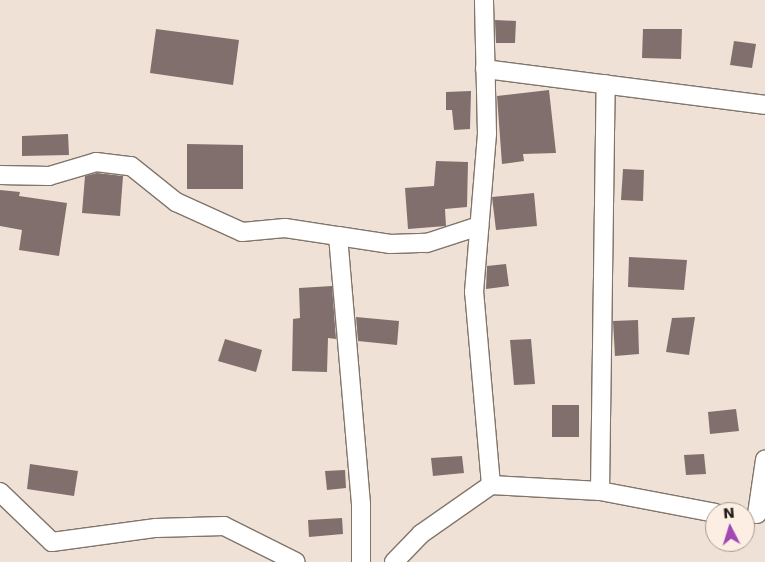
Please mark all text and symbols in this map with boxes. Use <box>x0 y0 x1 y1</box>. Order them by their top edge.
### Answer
north arrow <box>705 502 755 552</box>
text: N <box>722 505 735 522</box>

